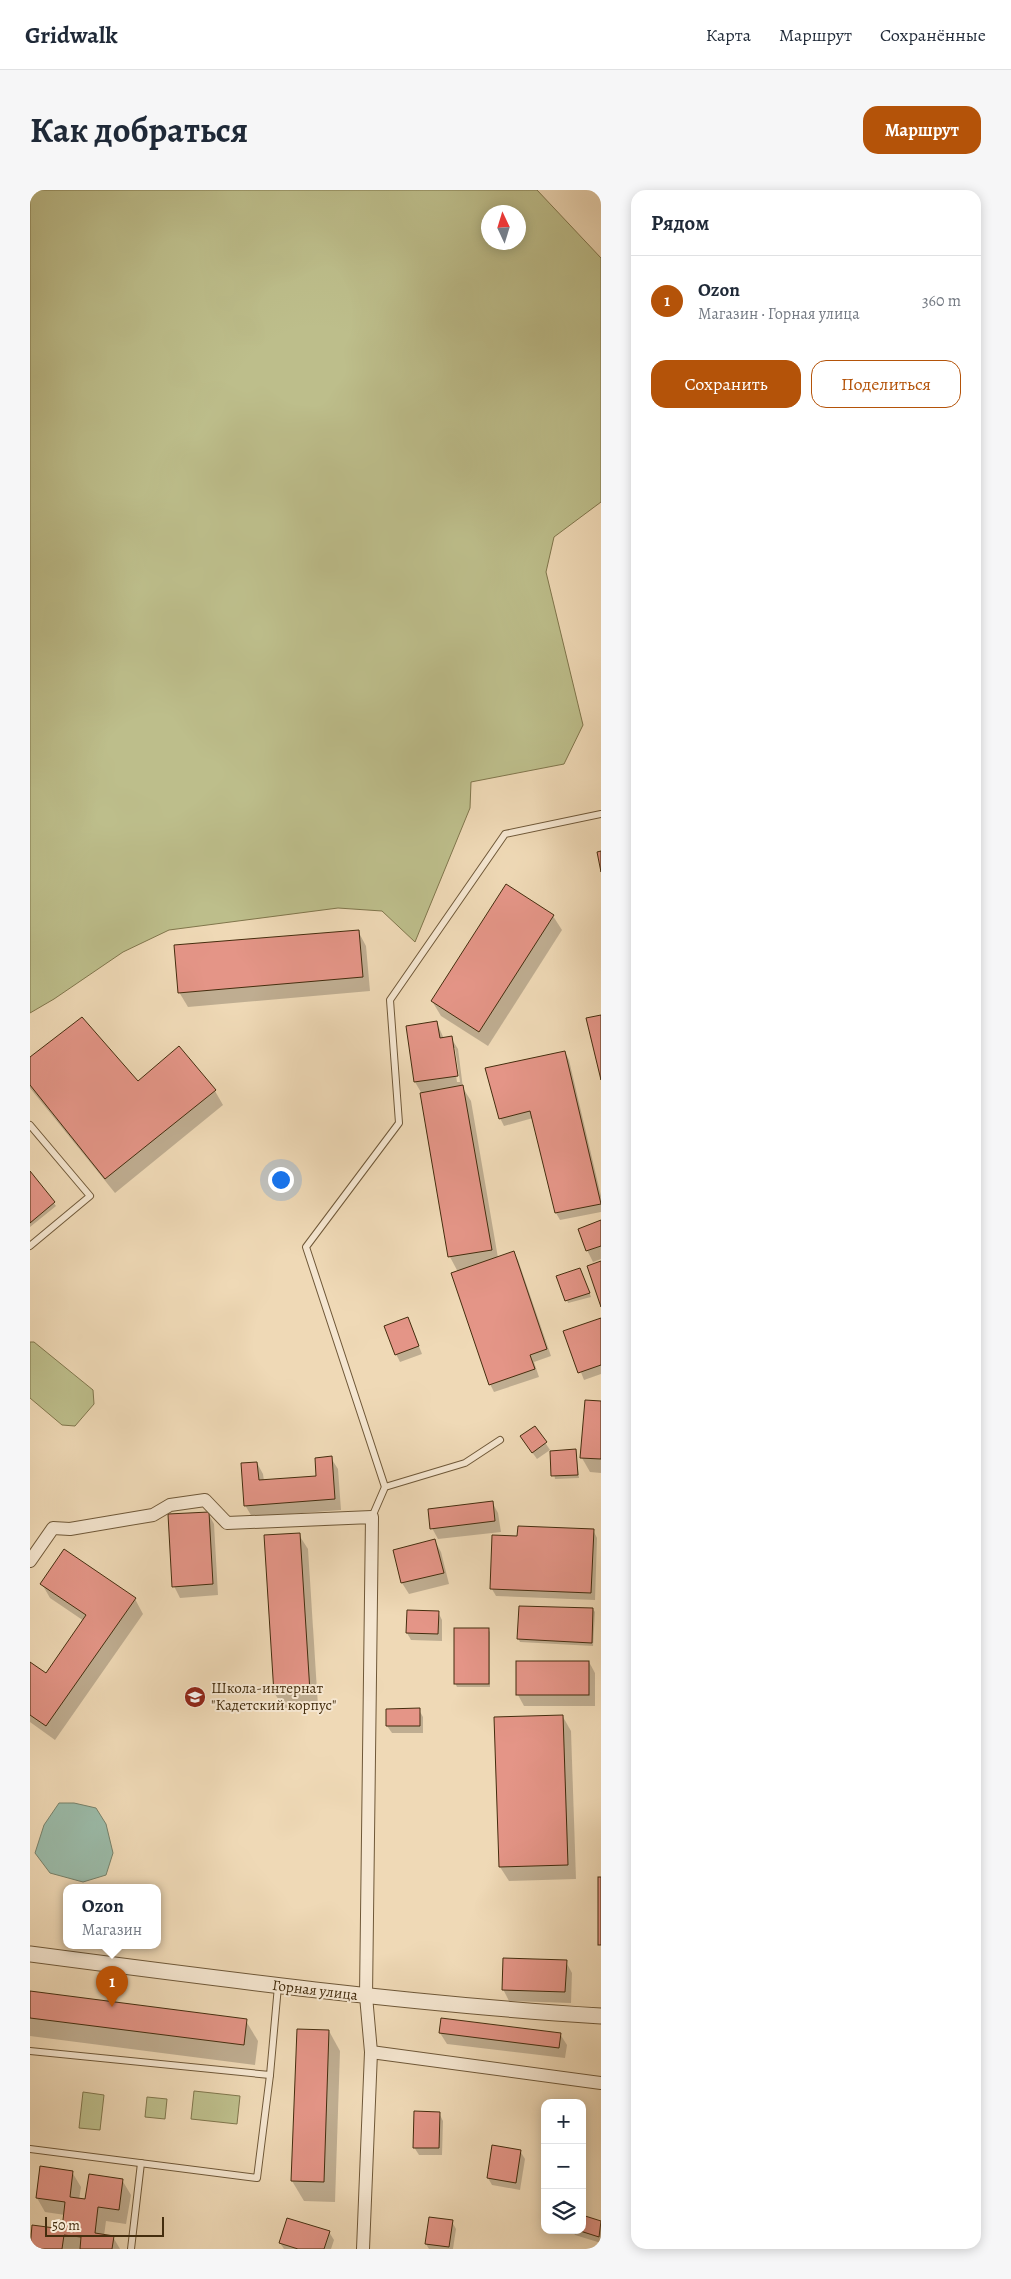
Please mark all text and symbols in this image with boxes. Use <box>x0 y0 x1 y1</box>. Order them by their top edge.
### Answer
text: Gridwalk <box>25 19 118 51</box>
text: Карта <box>706 23 751 47</box>
text: Маршрут <box>779 23 852 47</box>
text: Сохранённые <box>880 23 986 47</box>
text: Как добраться <box>30 106 248 154</box>
button: Маршрут <box>863 106 981 154</box>
north arrow <box>481 205 526 250</box>
text: Рядом <box>651 209 709 237</box>
text: Ozon <box>698 277 740 303</box>
text: 1 <box>664 290 670 312</box>
text: 360 m <box>922 290 961 312</box>
text: Магазин · Горная улица <box>698 303 860 325</box>
button: Сохранить <box>651 360 801 408</box>
button: Поделиться <box>811 360 961 408</box>
your location <box>268 1167 294 1193</box>
place label: Школа-интернат "Кадетский корпус" <box>211 1678 337 1715</box>
school or university icon: Школа-интернат "Кадетский корпус" <box>183 1685 207 1709</box>
popup <box>63 1884 161 1949</box>
text: Ozon <box>82 1893 124 1919</box>
text: Магазин <box>82 1919 142 1941</box>
pin: 1 <box>96 1966 128 2007</box>
street label: Горная улица <box>271 1975 359 2005</box>
map controls <box>541 2099 586 2234</box>
button: + <box>541 2099 586 2144</box>
button: − <box>541 2144 586 2189</box>
button: layers <box>541 2189 586 2234</box>
scale bar <box>45 2214 164 2237</box>
text: 50 m <box>52 2216 80 2235</box>

